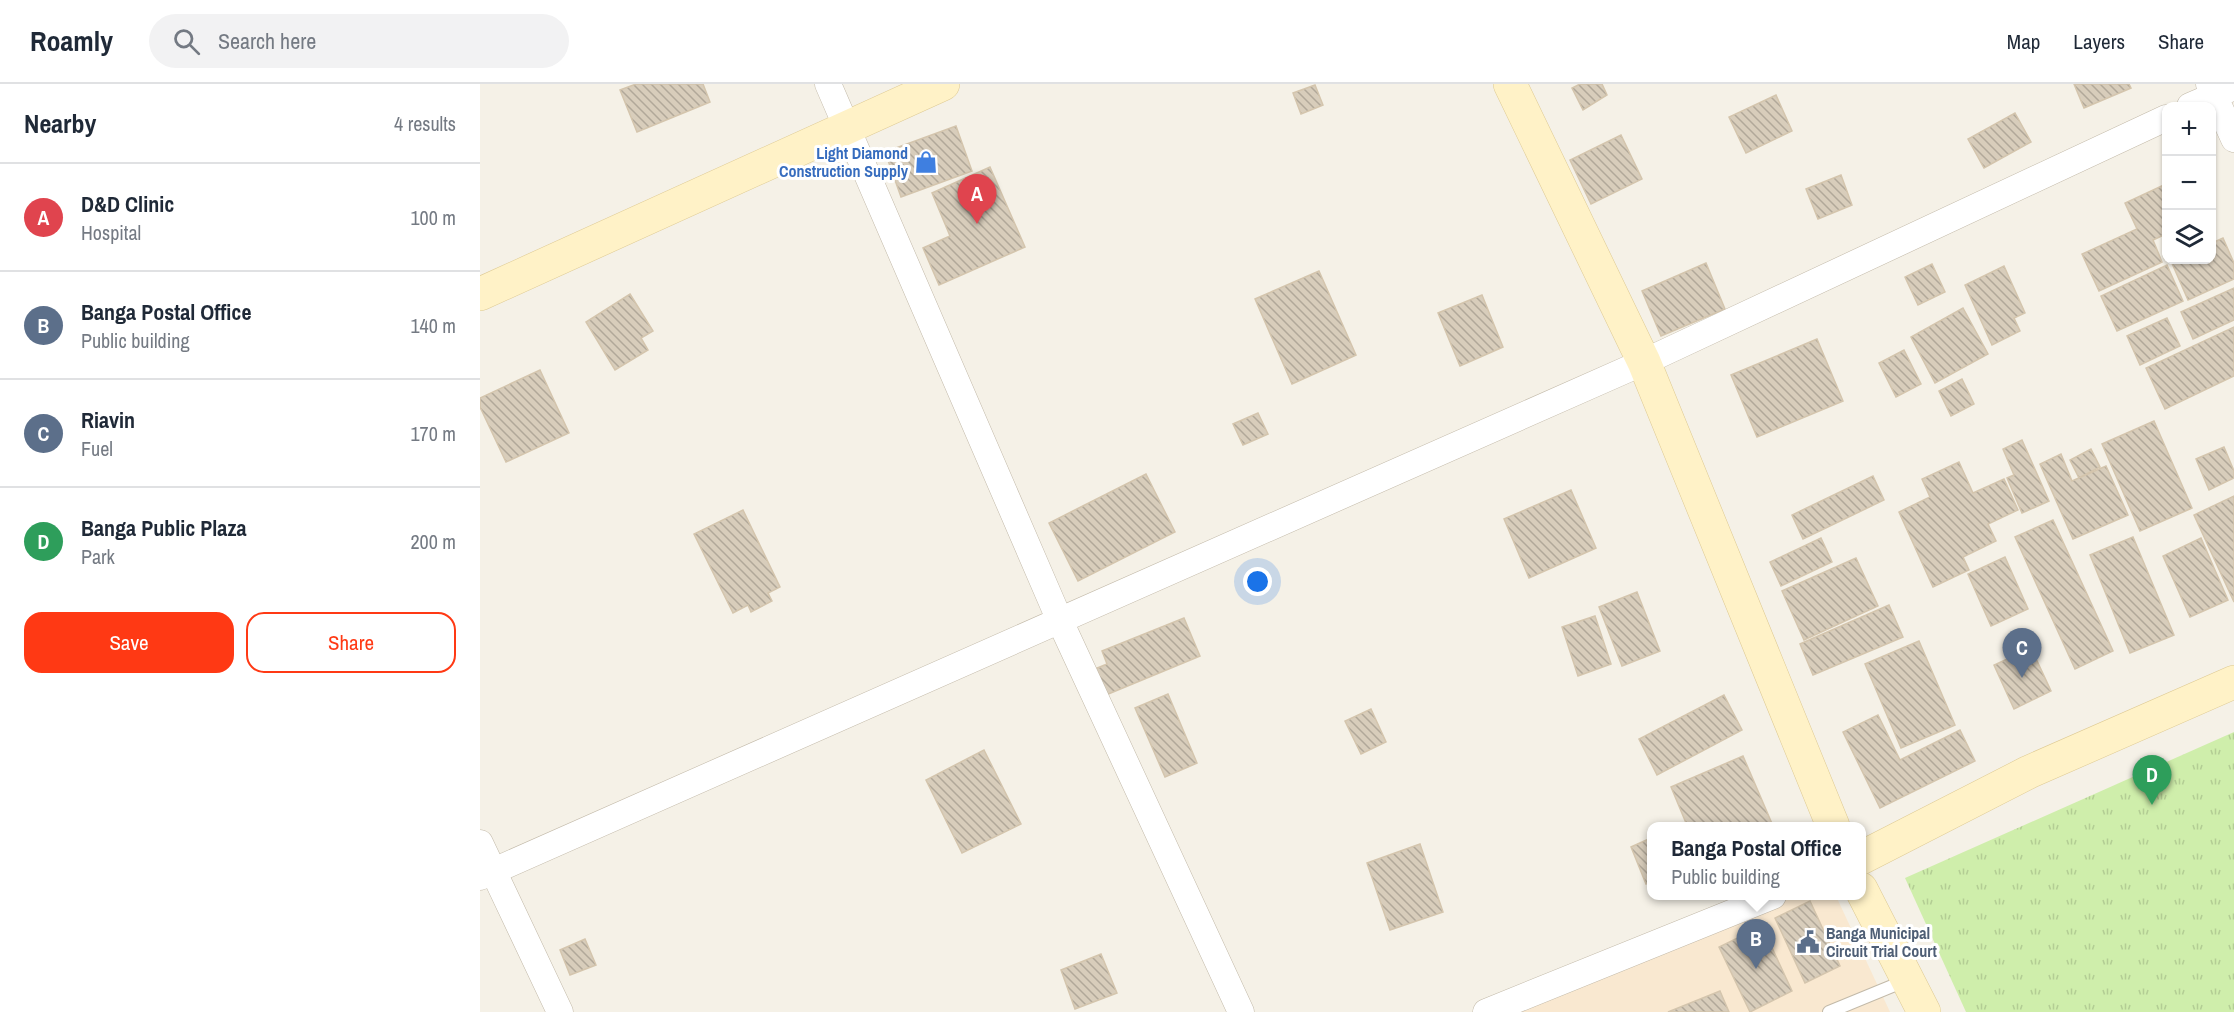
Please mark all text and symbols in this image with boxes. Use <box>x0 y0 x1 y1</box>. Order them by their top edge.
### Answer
search box <box>149 14 569 68</box>
text: Roamly <box>30 22 113 60</box>
icon: search <box>170 25 203 58</box>
text: Search here <box>218 26 316 56</box>
text: Map <box>2007 27 2040 56</box>
text: Layers <box>2073 27 2125 56</box>
text: Share <box>2158 27 2204 56</box>
map controls <box>2162 102 2216 264</box>
button: + <box>2162 102 2216 156</box>
text: Nearby <box>24 106 96 141</box>
text: 4 results <box>394 110 456 137</box>
place label: Light Diamond Construction Supply <box>779 142 909 182</box>
shop icon: Light Diamond Construction Supply <box>913 149 939 175</box>
button: − <box>2162 156 2216 210</box>
pin: A <box>958 174 996 224</box>
text: D&D Clinic <box>81 189 174 219</box>
text: A <box>38 204 49 231</box>
text: 100 m <box>410 204 456 231</box>
button: layers <box>2162 210 2216 264</box>
text: Hospital <box>81 219 141 246</box>
text: Banga Postal Office <box>81 297 251 327</box>
text: B <box>38 312 49 339</box>
text: 140 m <box>410 312 456 339</box>
text: Public building <box>81 327 190 354</box>
text: Riavin <box>81 405 135 435</box>
text: C <box>38 420 49 447</box>
text: 170 m <box>410 420 456 447</box>
text: Fuel <box>81 435 113 462</box>
text: Banga Public Plaza <box>81 513 246 543</box>
text: D <box>38 528 49 555</box>
text: 200 m <box>410 528 456 555</box>
text: Park <box>81 543 115 570</box>
your location <box>1243 567 1272 596</box>
button: Save <box>24 612 234 673</box>
button: Share <box>246 612 456 673</box>
pin: C <box>2002 628 2042 678</box>
pin: D <box>2132 756 2172 805</box>
popup <box>1647 822 1866 900</box>
text: Banga Postal Office <box>1671 833 1842 863</box>
text: Public building <box>1671 863 1780 890</box>
pin: B <box>1736 920 1776 969</box>
place label: Banga Municipal Circuit Trial Court <box>1826 922 1937 962</box>
public building icon: Banga Municipal Circuit Trial Court <box>1795 929 1821 955</box>

